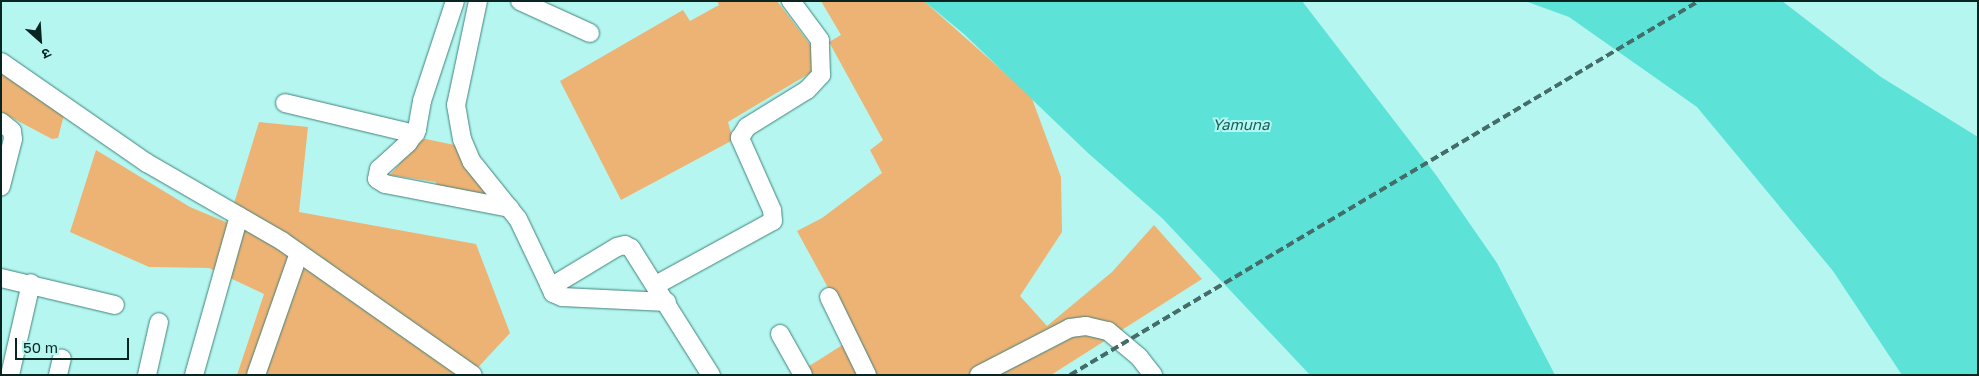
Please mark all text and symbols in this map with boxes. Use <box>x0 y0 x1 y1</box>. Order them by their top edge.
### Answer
north arrow <box>15 15 65 65</box>
text: उ <box>39 44 54 63</box>
water label: Yamuna <box>1213 116 1269 134</box>
scale bar <box>18 328 131 360</box>
text: 50 m <box>23 338 58 356</box>

